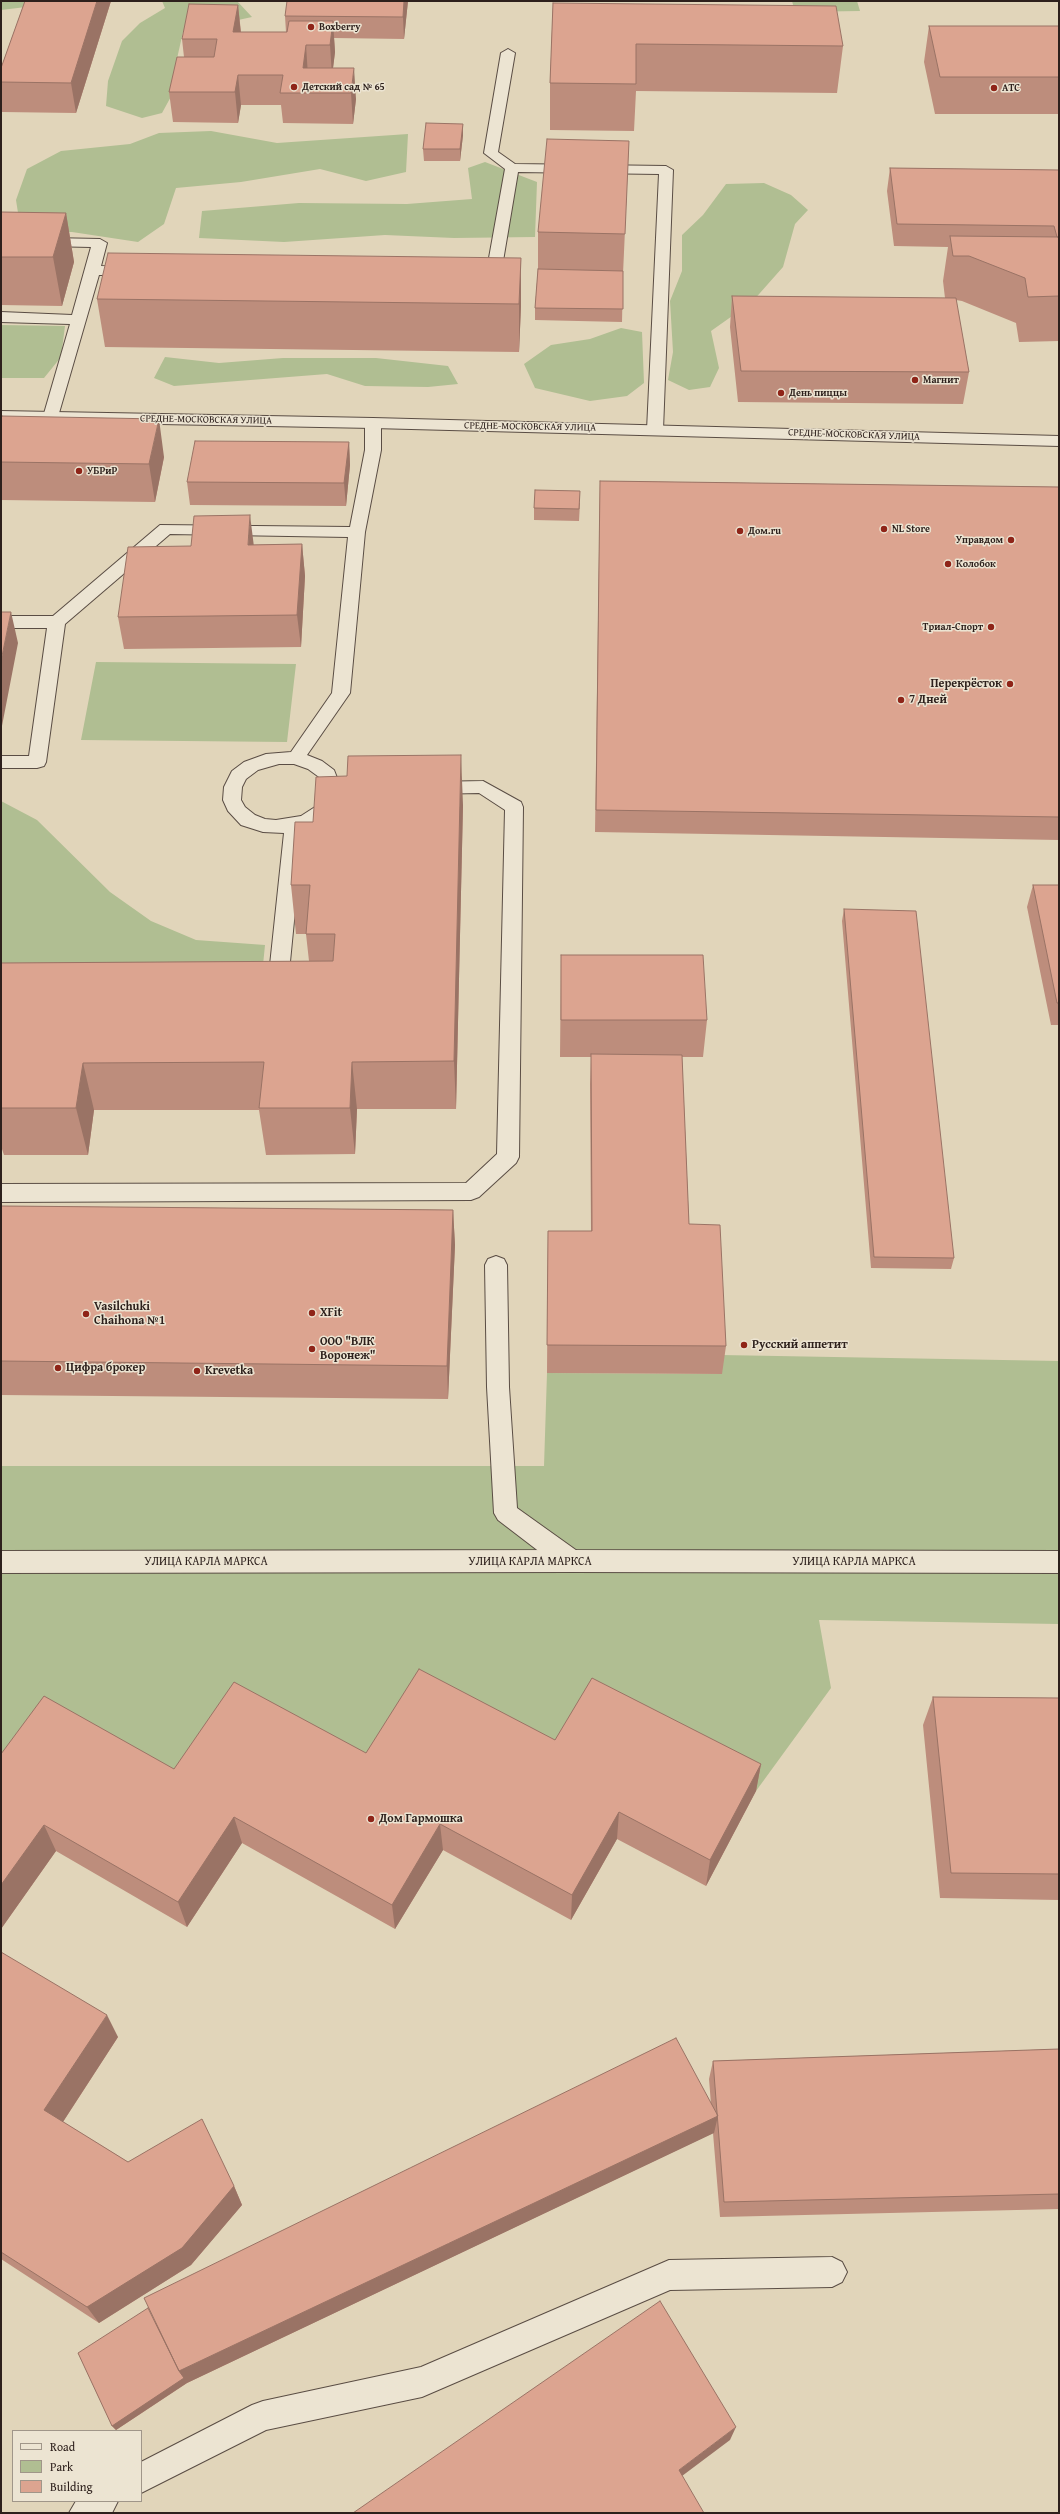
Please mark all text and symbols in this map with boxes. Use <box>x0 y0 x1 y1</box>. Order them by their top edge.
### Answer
place label: Boxberry <box>319 21 360 33</box>
marker: Boxberry <box>306 22 316 32</box>
place label: Детский сад № 65 <box>302 81 385 93</box>
marker: Детский сад № 65 <box>289 82 299 92</box>
place label: АТС <box>1002 82 1020 94</box>
marker: АТС <box>989 83 999 93</box>
place label: Магнит <box>923 374 959 386</box>
marker: Магнит <box>910 375 920 385</box>
place label: День пиццы <box>789 387 847 399</box>
marker: День пиццы <box>776 388 786 398</box>
street label: СРЕДНЕ-МОСКОВСКАЯ УЛИЦА <box>140 413 272 427</box>
street label: СРЕДНЕ-МОСКОВСКАЯ УЛИЦА <box>464 420 596 434</box>
street label: СРЕДНЕ-МОСКОВСКАЯ УЛИЦА <box>788 427 920 443</box>
place label: УБРиР <box>87 465 117 477</box>
marker: УБРиР <box>74 466 84 476</box>
place label: NL Store <box>892 523 930 535</box>
marker: NL Store <box>879 524 889 534</box>
place label: Дом.ru <box>748 525 781 537</box>
marker: Дом.ru <box>735 526 745 536</box>
place label: Управдом <box>956 534 1003 546</box>
marker: Управдом <box>1006 535 1016 545</box>
place label: Колобок <box>956 558 996 570</box>
marker: Колобок <box>943 559 953 569</box>
place label: Триал-Спорт <box>923 621 983 633</box>
marker: Триал-Спорт <box>986 622 996 632</box>
place label: Перекрёсток <box>930 677 1002 691</box>
marker: Перекрёсток <box>1005 679 1015 689</box>
place label: 7 Дней <box>909 693 947 707</box>
marker: 7 Дней <box>896 695 906 705</box>
place label: Vasilchuki Chaihona №1 <box>94 1300 165 1328</box>
place label: XFit <box>320 1306 342 1320</box>
marker: XFit <box>307 1308 317 1318</box>
marker: Vasilchuki Chaihona №1 <box>81 1309 91 1319</box>
place label: ООО "ВЛК Воронеж" <box>320 1335 376 1363</box>
place label: Русский аппетит <box>752 1338 848 1352</box>
marker: Русский аппетит <box>739 1340 749 1350</box>
marker: ООО "ВЛК Воронеж" <box>307 1344 317 1354</box>
place label: Цифра брокер <box>66 1361 145 1375</box>
marker: Цифра брокер <box>53 1363 63 1373</box>
place label: Krevetka <box>205 1364 253 1378</box>
marker: Krevetka <box>192 1366 202 1376</box>
street label: УЛИЦА КАРЛА МАРКСА <box>144 1555 268 1569</box>
street label: УЛИЦА КАРЛА МАРКСА <box>468 1555 592 1569</box>
street label: УЛИЦА КАРЛА МАРКСА <box>792 1555 916 1569</box>
place label: Дом Гармошка <box>379 1812 463 1826</box>
marker: Дом Гармошка <box>366 1814 376 1824</box>
legend <box>12 2430 142 2502</box>
text: Road <box>50 2438 75 2455</box>
text: Park <box>50 2458 73 2475</box>
text: Building <box>50 2478 93 2495</box>

